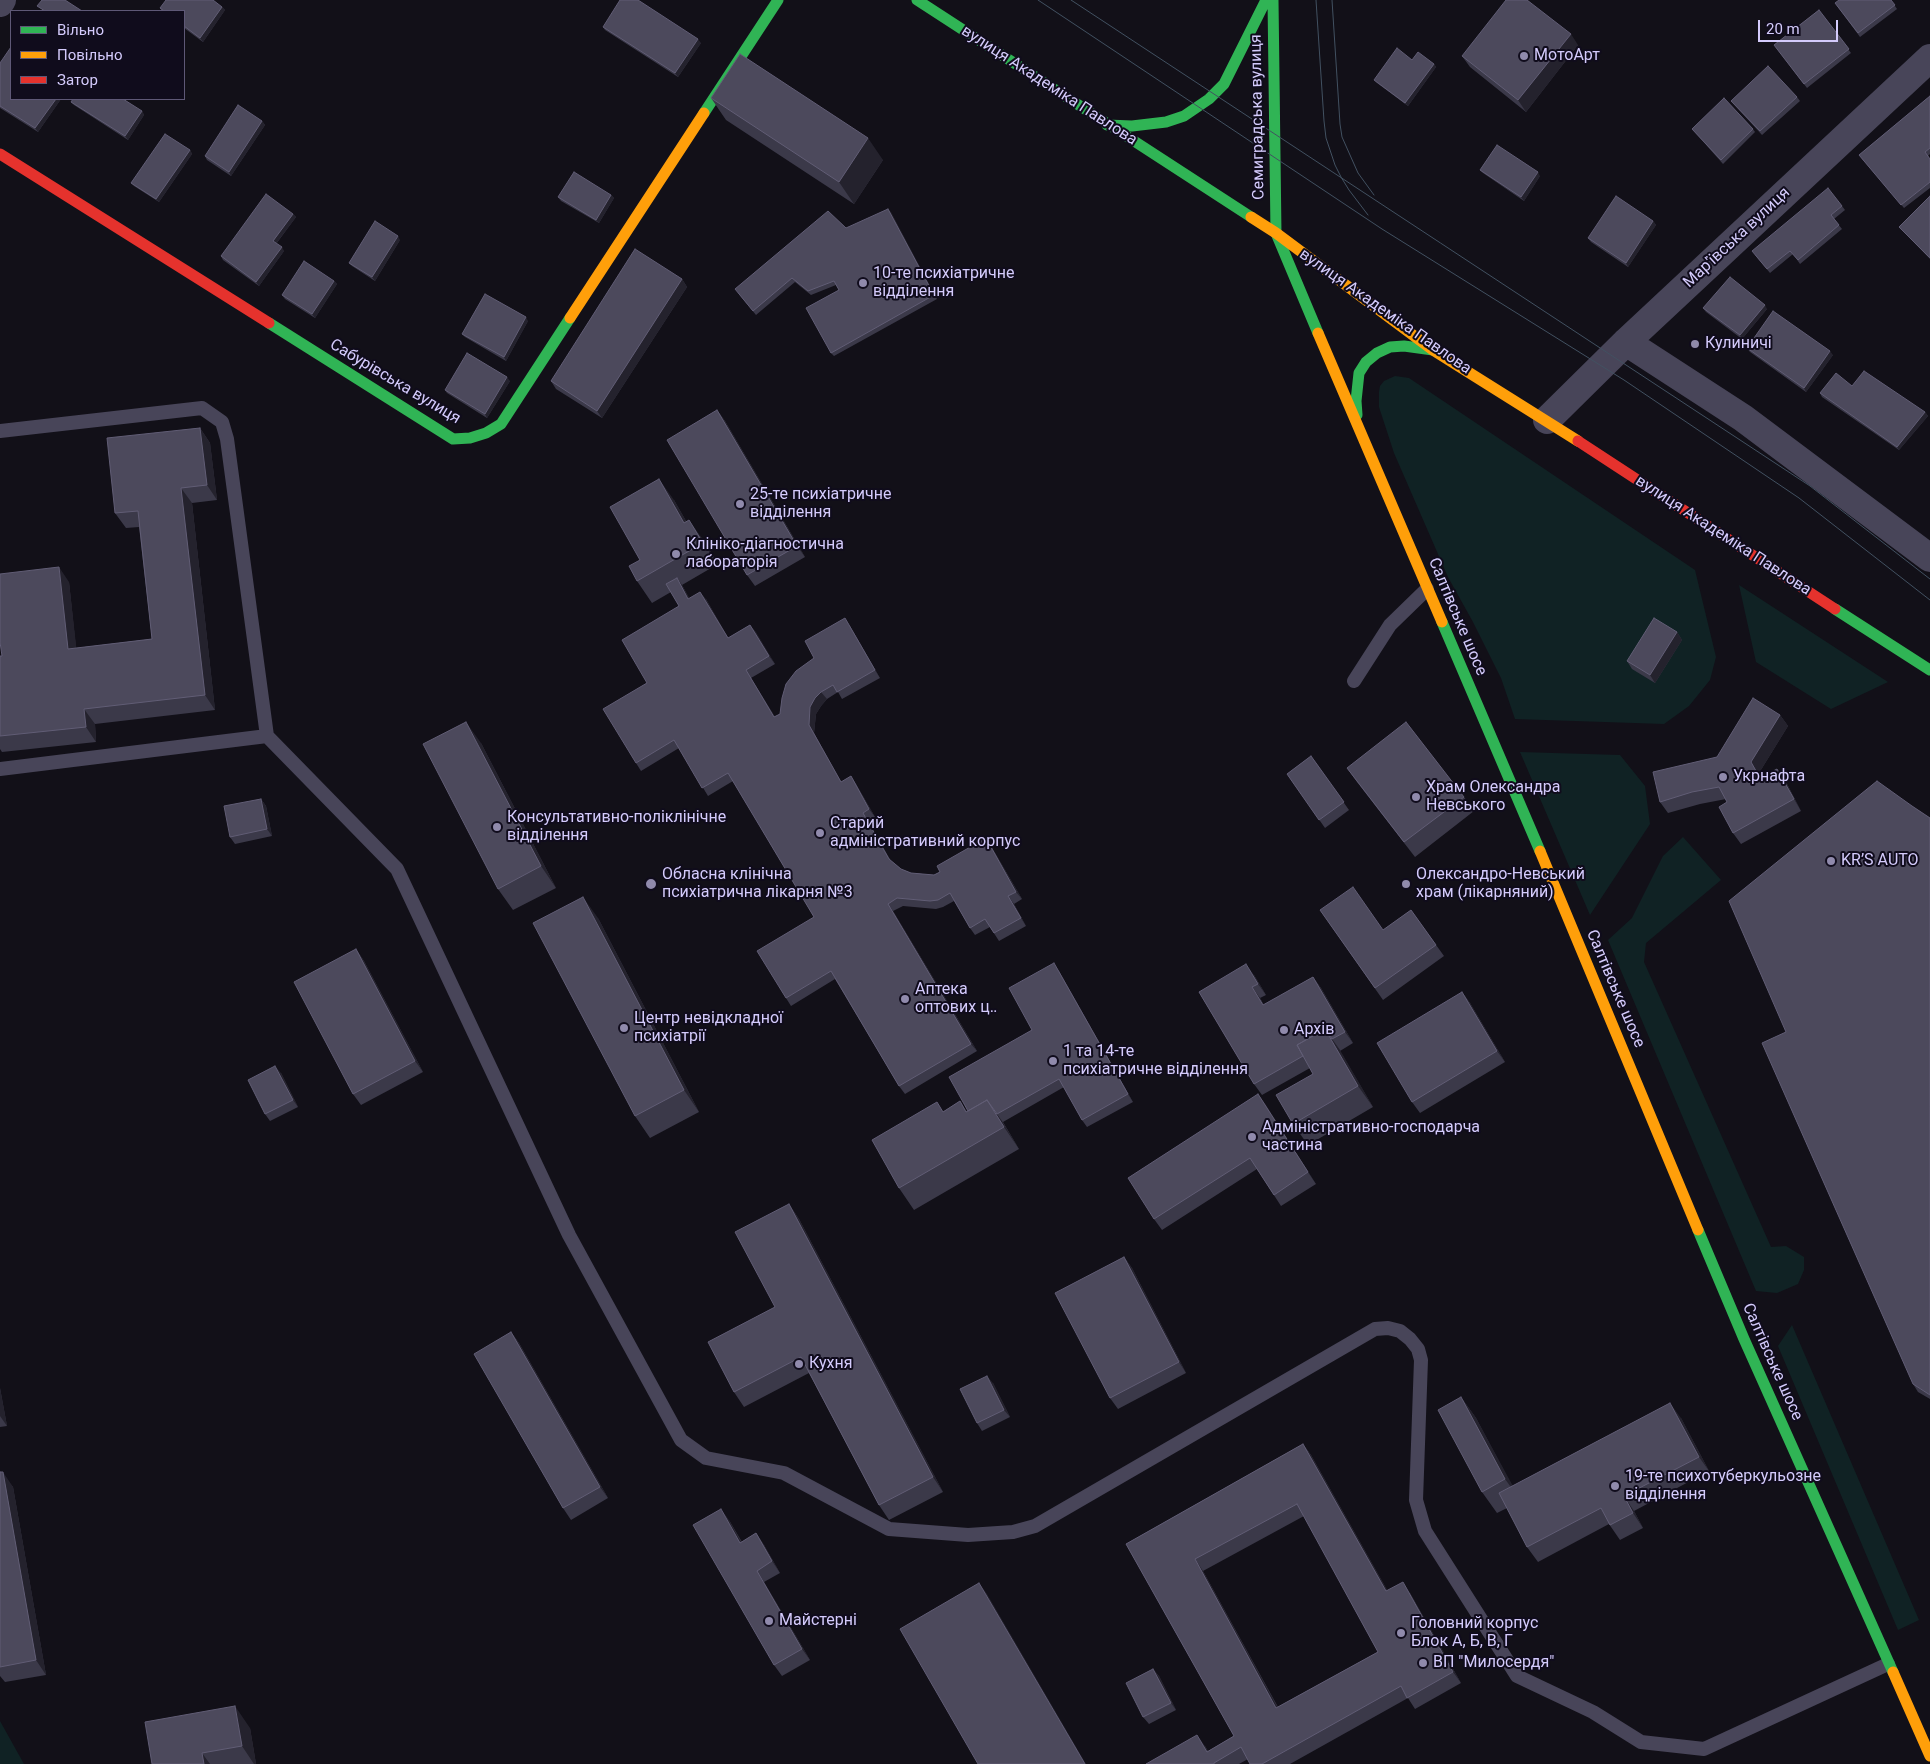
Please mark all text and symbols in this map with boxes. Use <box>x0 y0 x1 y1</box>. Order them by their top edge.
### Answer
legend <box>10 10 185 100</box>
scale bar <box>1760 10 1840 42</box>
text: 20 m <box>1766 20 1800 38</box>
text: Вільно <box>57 21 104 39</box>
street label: вулиця Академіка Павлова <box>958 22 1140 150</box>
street label: Семиградська вулиця <box>1247 34 1269 200</box>
text: Повільно <box>57 46 123 64</box>
place label: МотоАрт <box>1534 46 1600 66</box>
marker: МотоАрт <box>1518 50 1530 62</box>
text: Затор <box>57 71 98 89</box>
street label: Мар'ївська вулиця <box>1680 184 1794 292</box>
street label: вулиця Академіка Павлова <box>1295 245 1475 379</box>
place label: 10-те психіатричне відділення <box>873 264 1015 302</box>
marker: 10-те психіатричне відділення <box>857 277 869 289</box>
place label: Кулиничі <box>1705 334 1772 354</box>
street label: Сабурівська вулиця <box>326 335 464 429</box>
marker: Кулиничі <box>1689 338 1701 350</box>
street label: вулиця Академіка Павлова <box>1632 472 1814 600</box>
place label: 25-те психіатричне відділення <box>750 485 892 523</box>
marker: 25-те психіатричне відділення <box>734 498 746 510</box>
place label: Клініко-діагностична лабораторія <box>686 535 844 573</box>
marker: Клініко-діагностична лабораторія <box>670 548 682 560</box>
street label: Салтівське шосе <box>1424 555 1490 679</box>
place label: Укрнафта <box>1733 767 1805 787</box>
marker: Укрнафта <box>1717 771 1729 783</box>
place label: Храм Олександра Невського <box>1426 778 1560 816</box>
marker: Храм Олександра Невського <box>1410 791 1422 803</box>
place label: Консультативно-поліклінічне відділення <box>507 808 726 846</box>
place label: Старий адміністративний корпус <box>830 814 1020 852</box>
marker: Консультативно-поліклінічне відділення <box>491 821 503 833</box>
marker: Старий адміністративний корпус <box>814 827 826 839</box>
place label: KR’S AUTO <box>1841 851 1919 871</box>
marker: KR’S AUTO <box>1825 855 1837 867</box>
place label: Обласна клінічна психіатрична лікарня №3 <box>662 865 853 903</box>
place label: Олександро-Невський храм (лікарняний) <box>1416 865 1585 903</box>
marker: Обласна клінічна психіатрична лікарня №3 <box>644 877 658 891</box>
marker: Олександро-Невський храм (лікарняний) <box>1400 878 1412 890</box>
street label: Салтівське шосе <box>1582 927 1648 1051</box>
place label: Аптека оптових ц‥ <box>915 980 997 1018</box>
marker: Аптека оптових ц‥ <box>899 993 911 1005</box>
place label: Центр невідкладної психіатрії <box>634 1009 783 1047</box>
place label: Архів <box>1294 1020 1334 1040</box>
marker: Центр невідкладної психіатрії <box>618 1022 630 1034</box>
marker: Архів <box>1278 1024 1290 1036</box>
place label: 1 та 14-те психіатричне відділення <box>1063 1042 1248 1080</box>
marker: 1 та 14-те психіатричне відділення <box>1047 1055 1059 1067</box>
place label: Адміністративно-господарча частина <box>1262 1118 1480 1156</box>
marker: Адміністративно-господарча частина <box>1246 1131 1258 1143</box>
street label: Салтівське шосе <box>1738 1301 1806 1423</box>
place label: Кухня <box>809 1354 852 1374</box>
marker: Кухня <box>793 1358 805 1370</box>
place label: 19-те психотуберкульозне відділення <box>1625 1467 1821 1505</box>
marker: 19-те психотуберкульозне відділення <box>1609 1480 1621 1492</box>
place label: Майстерні <box>779 1611 857 1631</box>
place label: Головний корпус Блок А, Б, В, Г <box>1411 1614 1538 1652</box>
marker: Майстерні <box>763 1615 775 1627</box>
marker: Головний корпус Блок А, Б, В, Г <box>1395 1627 1407 1639</box>
place label: ВП "Милосердя" <box>1433 1653 1554 1673</box>
marker: ВП "Милосердя" <box>1417 1657 1429 1669</box>

